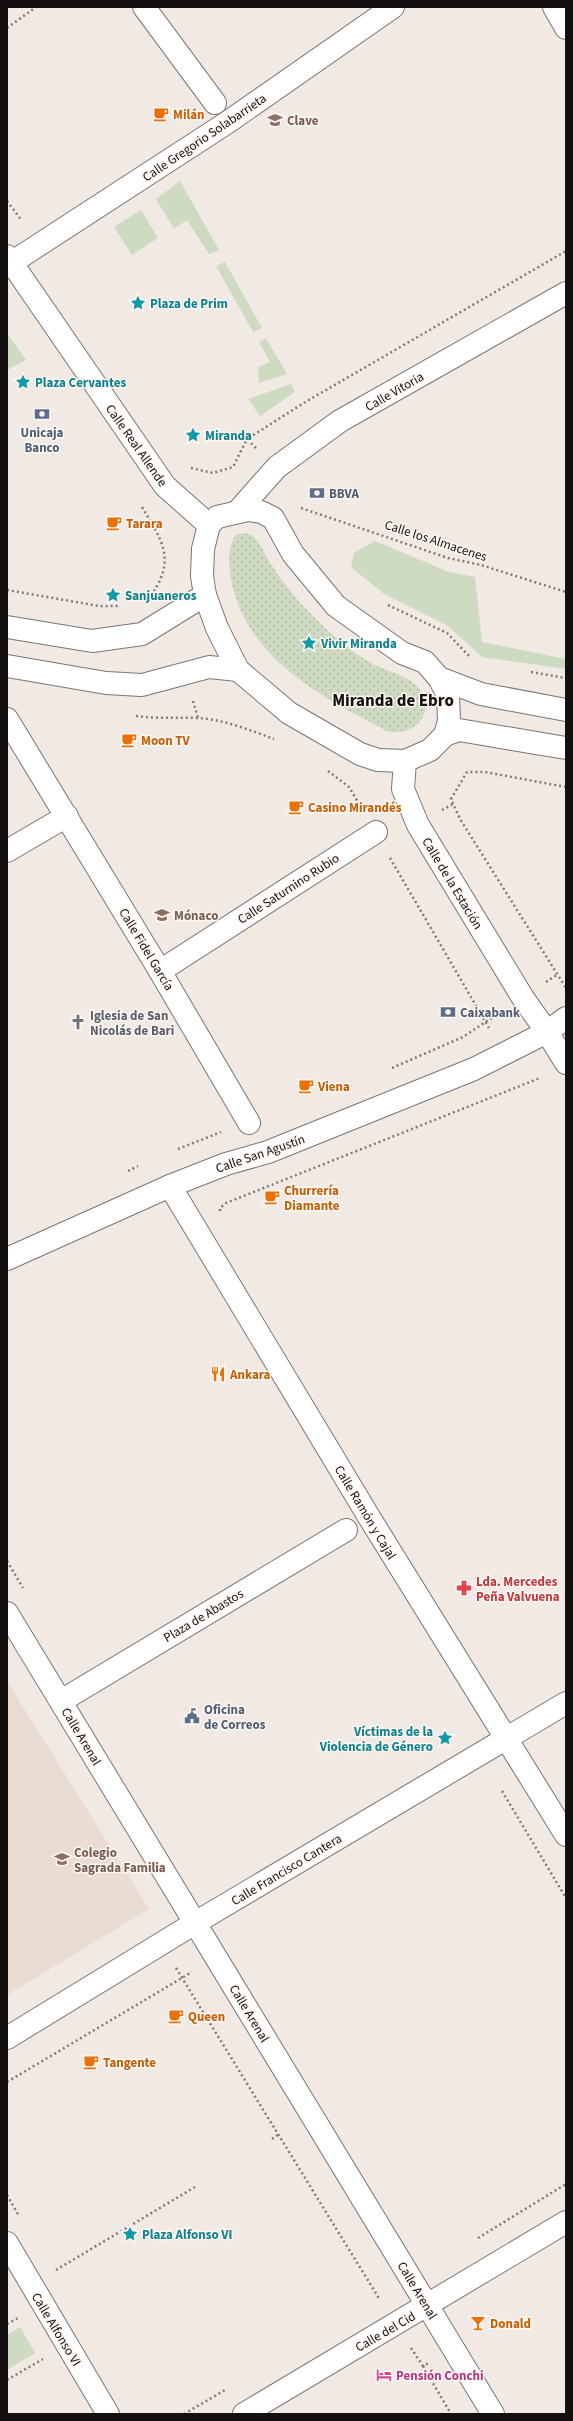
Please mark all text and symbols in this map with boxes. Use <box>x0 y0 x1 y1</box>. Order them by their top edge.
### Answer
street label: Calle Gregorio Solabarrieta <box>139 90 270 186</box>
cafe icon: Milán <box>152 105 170 123</box>
place label: Milán <box>173 106 205 124</box>
school or university icon: Clave <box>266 111 284 129</box>
place label: Clave <box>287 112 319 130</box>
place icon: Plaza de Prim <box>129 294 147 312</box>
place label: Plaza de Prim <box>150 295 228 313</box>
street label: Calle Vitoria <box>362 368 427 416</box>
place icon: Plaza Cervantes <box>14 373 32 391</box>
place label: Plaza Cervantes <box>35 374 126 392</box>
street label: Calle Real Allende <box>101 401 171 490</box>
bank icon: Unicaja Banco <box>33 405 51 423</box>
place label: Unicaja Banco <box>21 424 64 457</box>
place icon: Miranda <box>184 426 202 444</box>
place label: Miranda <box>205 427 252 445</box>
bank icon: BBVA <box>308 484 326 502</box>
place label: BBVA <box>329 485 360 503</box>
cafe icon: Tarara <box>105 514 123 532</box>
place label: Tarara <box>126 515 163 533</box>
street label: Calle los Almacenes <box>382 516 490 566</box>
place icon: Sanjuaneros <box>104 586 122 604</box>
place label: Sanjuaneros <box>125 587 197 605</box>
place icon: Vivir Miranda <box>300 634 318 652</box>
place label: Vivir Miranda <box>320 635 397 653</box>
district label: Miranda de Ebro <box>332 689 454 713</box>
cafe icon: Moon TV <box>120 731 138 749</box>
place label: Moon TV <box>141 732 191 750</box>
cafe icon: Casino Mirandés <box>287 798 305 816</box>
place label: Casino Mirandés <box>308 799 402 817</box>
street label: Calle de la Estación <box>418 834 487 933</box>
street label: Calle Saturnino Rubio <box>234 849 343 928</box>
street label: Calle Fidel García <box>114 905 178 994</box>
school or university icon: Mónaco <box>153 906 171 924</box>
place label: Mónaco <box>174 907 218 925</box>
bank icon: Caixabank <box>439 1003 457 1021</box>
place label: Caixabank <box>460 1004 521 1022</box>
place label: Iglesia de San Nicolás de Bari <box>90 1007 174 1040</box>
church icon: Iglesia de San Nicolás de Bari <box>69 1013 87 1031</box>
cafe icon: Viena <box>297 1077 315 1095</box>
place label: Viena <box>317 1078 350 1096</box>
street label: Calle San Agustín <box>213 1130 307 1178</box>
place label: Churrería Diamante <box>284 1182 340 1215</box>
cafe icon: Churrería Diamante <box>263 1188 281 1206</box>
restaurant icon: Ankara <box>209 1365 227 1383</box>
place label: Ankara <box>229 1366 271 1384</box>
street label: Calle Ramón y Cajal <box>330 1462 400 1563</box>
place label: Lda. Mercedes Peña Valvuena <box>476 1573 560 1606</box>
pharmacy icon: Lda. Mercedes Peña Valvuena <box>455 1579 473 1597</box>
street label: Plaza de Abastos <box>160 1585 247 1647</box>
place label: Oficina de Correos <box>204 1701 266 1734</box>
street label: Calle Arenal <box>57 1704 105 1769</box>
public building icon: Oficina de Correos <box>183 1707 201 1725</box>
place label: Víctimas de la Violencia de Género <box>319 1723 433 1756</box>
place icon: Víctimas de la Violencia de Género <box>436 1729 454 1747</box>
street label: Calle Francisco Cantera <box>228 1830 345 1910</box>
place label: Colegio Sagrada Familia <box>74 1844 166 1877</box>
school or university icon: Colegio Sagrada Familia <box>53 1850 71 1868</box>
street label: Calle Arenal <box>225 1981 273 2046</box>
cafe icon: Queen <box>167 2007 185 2025</box>
place label: Queen <box>188 2008 225 2026</box>
cafe icon: Tangente <box>82 2053 100 2071</box>
place label: Tangente <box>103 2054 156 2072</box>
place icon: Plaza Alfonso VI <box>121 2225 139 2243</box>
place label: Plaza Alfonso VI <box>142 2226 232 2244</box>
street label: Calle Arenal <box>393 2258 441 2323</box>
street label: Calle Alfonso VI <box>27 2289 85 2370</box>
street label: Calle del Cid <box>352 2307 419 2356</box>
bar icon: Donald <box>469 2314 487 2332</box>
place label: Donald <box>490 2315 531 2333</box>
hotel icon: Pensión Conchi <box>375 2366 393 2384</box>
place label: Pensión Conchi <box>396 2367 484 2385</box>

